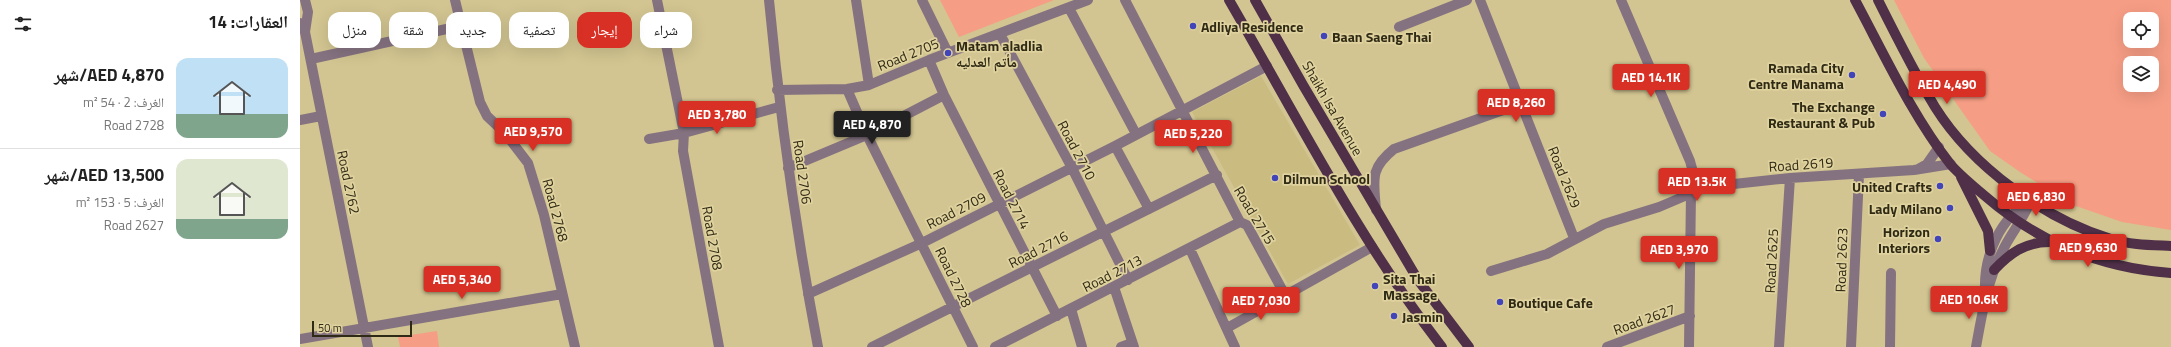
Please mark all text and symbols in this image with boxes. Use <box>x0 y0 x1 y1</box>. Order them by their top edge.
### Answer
text: العقارات: 14 <box>208 9 288 35</box>
chip: منزل <box>328 12 381 48</box>
chip: شقة <box>389 12 438 48</box>
chip: جديد <box>446 12 501 48</box>
chip: تصفية <box>509 12 569 48</box>
chip: إيجار <box>577 12 632 48</box>
chip: شراء <box>640 12 692 48</box>
map controls <box>2123 12 2159 92</box>
button: locate <box>2123 12 2159 48</box>
icon: filters <box>12 13 34 35</box>
place label: Adliya Residence <box>1201 16 1303 37</box>
marker: Adliya Residence <box>1188 21 1198 31</box>
place label: Baan Saeng Thai <box>1332 26 1432 47</box>
marker: Baan Saeng Thai <box>1319 31 1329 41</box>
street label: Road 2705 <box>874 32 942 76</box>
place label: Matam aladlia مأتم العدليه <box>956 35 1043 72</box>
marker: Matam aladlia مأتم العدليه <box>943 48 953 58</box>
button: layers <box>2123 56 2159 92</box>
street label: Shaikh Isa Avenue <box>1297 57 1369 159</box>
place label: Ramada City Centre Manama <box>1748 57 1844 94</box>
text: AED 4,870/شهر <box>54 62 164 88</box>
pin: AED 14.1K <box>1605 64 1697 98</box>
text: AED 14.1K <box>1621 67 1681 87</box>
marker: Ramada City Centre Manama <box>1847 70 1857 80</box>
pin: AED 4,490 <box>1901 71 1993 105</box>
icon: home <box>208 74 256 122</box>
text: AED 4,490 <box>1918 74 1976 94</box>
pin: AED 8,260 <box>1470 89 1562 123</box>
text: الغرف: 2 · 54 m² <box>83 92 164 112</box>
text: AED 8,260 <box>1487 92 1545 112</box>
place label: The Exchange Restaurant & Pub <box>1768 96 1875 133</box>
pin: AED 3,780 <box>671 101 763 135</box>
text: AED 3,780 <box>688 104 746 124</box>
marker: The Exchange Restaurant & Pub <box>1878 109 1888 119</box>
pin: AED 4,870 <box>826 111 918 145</box>
text: AED 4,870 <box>843 114 901 134</box>
text: Road 2728 <box>104 115 164 135</box>
street label: Road 2710 <box>1053 116 1102 184</box>
pin: AED 9,570 <box>487 118 579 152</box>
pin: AED 5,220 <box>1147 120 1239 154</box>
text: AED 9,570 <box>504 121 562 141</box>
text: AED 5,220 <box>1164 123 1222 143</box>
street label: Road 2706 <box>788 138 818 206</box>
street label: Road 2629 <box>1543 143 1587 211</box>
street label: Road 2762 <box>332 148 366 216</box>
street label: Road 2619 <box>1768 151 1834 177</box>
text: AED 13,500/شهر <box>44 162 164 188</box>
street label: Road 2714 <box>988 165 1036 233</box>
place label: Dilmun School <box>1283 168 1370 189</box>
pin: AED 13.5K <box>1651 168 1743 202</box>
text: AED 13.5K <box>1667 171 1727 191</box>
marker: Dilmun School <box>1270 173 1280 183</box>
icon: home <box>208 175 256 223</box>
street label: Road 2768 <box>537 176 575 244</box>
place label: United Crafts <box>1852 176 1932 197</box>
marker: United Crafts <box>1935 181 1945 191</box>
street label: Road 2715 <box>1229 182 1281 248</box>
pin: AED 6,830 <box>1990 183 2082 217</box>
street label: Road 2709 <box>922 186 990 234</box>
text: AED 6,830 <box>2007 186 2065 206</box>
text: الغرف: 5 · 153 m² <box>76 192 164 212</box>
place label: Lady Milano <box>1869 198 1942 219</box>
marker: Lady Milano <box>1945 203 1955 213</box>
street label: Road 2708 <box>697 204 729 272</box>
text: Road 2627 <box>104 215 164 235</box>
place label: Horizon Interiors <box>1878 221 1930 258</box>
street label: Road 2716 <box>1004 225 1072 273</box>
street label: Road 2623 <box>1829 227 1853 293</box>
street label: Road 2625 <box>1759 228 1783 294</box>
marker: Horizon Interiors <box>1933 234 1943 244</box>
pin: AED 9,630 <box>2042 234 2134 268</box>
pin: AED 3,970 <box>1633 236 1725 270</box>
text: AED 9,630 <box>2059 237 2117 257</box>
text: AED 3,970 <box>1650 239 1708 259</box>
street label: Road 2728 <box>930 243 978 311</box>
street label: Road 2713 <box>1078 249 1146 297</box>
pin: AED 5,340 <box>416 266 508 300</box>
place label: Sita Thai Massage <box>1383 268 1437 305</box>
text: AED 5,340 <box>433 269 491 289</box>
marker: Sita Thai Massage <box>1370 281 1380 291</box>
pin: AED 10.6K <box>1923 286 2015 320</box>
pin: AED 7,030 <box>1215 287 1307 321</box>
text: AED 10.6K <box>1939 289 1999 309</box>
text: AED 7,030 <box>1232 290 1290 310</box>
place label: Boutique Cafe <box>1508 292 1593 313</box>
marker: Boutique Cafe <box>1495 297 1505 307</box>
street label: Road 2627 <box>1610 298 1678 340</box>
place label: Jasmin <box>1402 306 1443 327</box>
marker: Jasmin <box>1389 311 1399 321</box>
scale bar <box>312 319 412 338</box>
text: 50 m <box>318 320 342 336</box>

